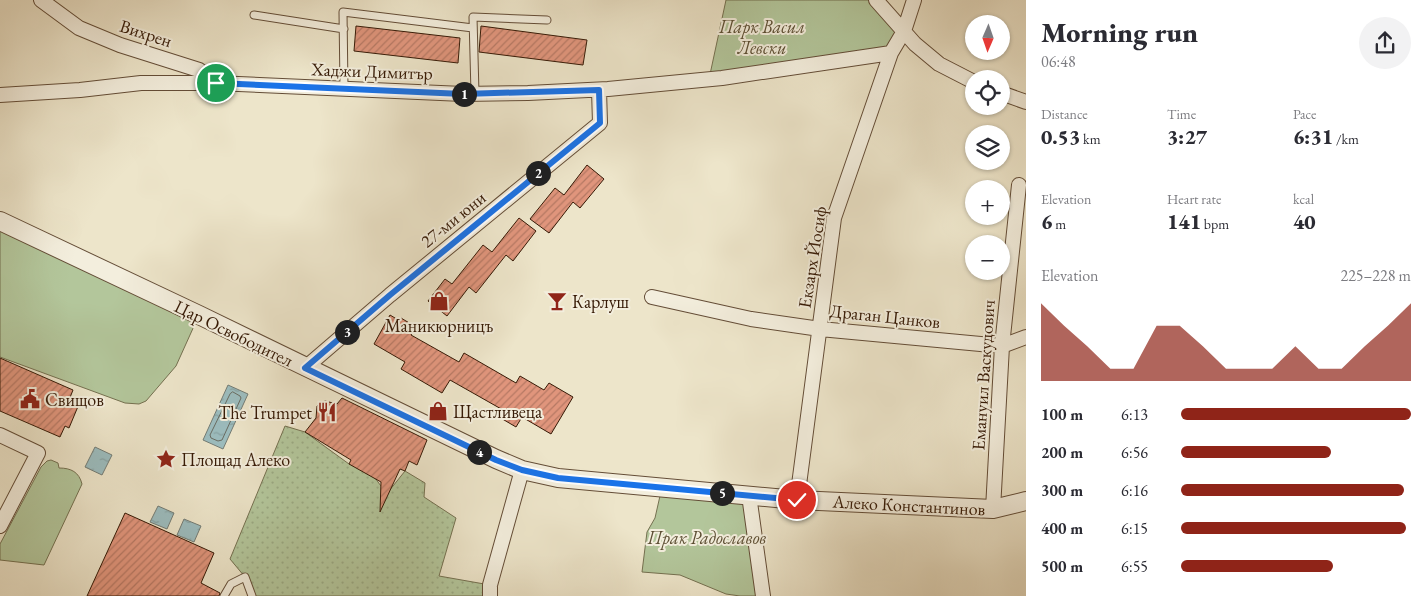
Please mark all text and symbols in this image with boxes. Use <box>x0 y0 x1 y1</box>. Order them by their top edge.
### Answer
street label: Вихрен <box>117 14 175 52</box>
text: Morning run <box>1041 14 1198 50</box>
park label: Парк Васил Левски <box>718 15 805 59</box>
north arrow <box>965 15 1010 60</box>
map controls <box>965 15 1010 280</box>
button: share <box>1359 17 1411 69</box>
text: 06:48 <box>1041 51 1076 72</box>
street label: Хаджи Димитър <box>310 57 433 85</box>
pin <box>195 62 237 104</box>
icon: arrive <box>202 69 230 97</box>
button: locate <box>965 70 1010 115</box>
pin: 1 <box>452 82 476 106</box>
text: 1 <box>461 85 468 103</box>
text: Distance <box>1041 105 1088 123</box>
text: Time <box>1167 105 1196 123</box>
text: Pace <box>1293 105 1317 123</box>
text: 0.53 <box>1041 123 1080 150</box>
text: 3:27 <box>1167 123 1207 150</box>
text: 6:31 <box>1293 123 1333 150</box>
button: layers <box>965 125 1010 170</box>
text: km <box>1080 130 1101 148</box>
text: /km <box>1333 130 1359 148</box>
pin: 2 <box>526 160 550 186</box>
text: 2 <box>535 164 542 182</box>
button: + <box>965 180 1010 225</box>
street label: 27-ми юни <box>416 185 491 252</box>
text: Elevation <box>1041 190 1091 208</box>
text: Heart rate <box>1167 190 1221 208</box>
text: kcal <box>1293 190 1314 208</box>
street label: Екзарх Йосиф <box>793 204 831 310</box>
text: 6 <box>1041 208 1052 235</box>
text: 141 <box>1167 208 1201 235</box>
text: 40 <box>1293 208 1316 235</box>
text: m <box>1052 215 1066 233</box>
text: bpm <box>1201 215 1229 233</box>
button: − <box>965 235 1010 280</box>
text: Elevation <box>1041 265 1099 286</box>
text: 225–228 m <box>1340 265 1411 286</box>
shop icon: Маникюрницъ <box>428 290 450 312</box>
bar icon: Карлуш <box>546 290 568 312</box>
place label: Карлуш <box>572 290 630 313</box>
street label: Цар Освободител <box>171 294 297 372</box>
street label: Драган Цанков <box>829 299 942 333</box>
street label: Емануил Васкудович <box>966 299 1000 451</box>
place label: Маникюрницъ <box>385 314 494 337</box>
pin: 3 <box>334 320 360 344</box>
text: 3 <box>344 323 351 341</box>
public building icon: Свищов <box>19 388 41 410</box>
place label: Свищов <box>45 388 104 411</box>
shop icon: Щастливеца <box>427 400 449 422</box>
place label: Щастливеца <box>453 400 543 423</box>
place label: The Trumpet <box>218 401 312 424</box>
restaurant icon: The Trumpet <box>316 401 338 423</box>
text: 100 m <box>1041 404 1083 425</box>
text: 6:13 <box>1121 404 1148 425</box>
pin: 4 <box>466 440 492 464</box>
text: 200 m <box>1041 442 1083 463</box>
text: 6:56 <box>1121 442 1148 463</box>
text: 4 <box>476 443 483 461</box>
place icon: Площад Алеко <box>155 448 177 470</box>
place label: Площад Алеко <box>181 448 290 471</box>
pin <box>776 479 818 521</box>
pin: 5 <box>710 480 734 506</box>
text: 300 m <box>1041 480 1083 501</box>
text: 6:16 <box>1121 480 1148 501</box>
text: 5 <box>719 484 726 502</box>
icon: check <box>783 486 811 514</box>
street label: Алеко Константинов <box>831 489 986 521</box>
text: 400 m <box>1041 518 1083 539</box>
text: 6:15 <box>1121 518 1148 539</box>
park label: Прак Радославов <box>647 526 766 550</box>
text: 500 m <box>1041 556 1083 577</box>
text: 6:55 <box>1121 556 1148 577</box>

